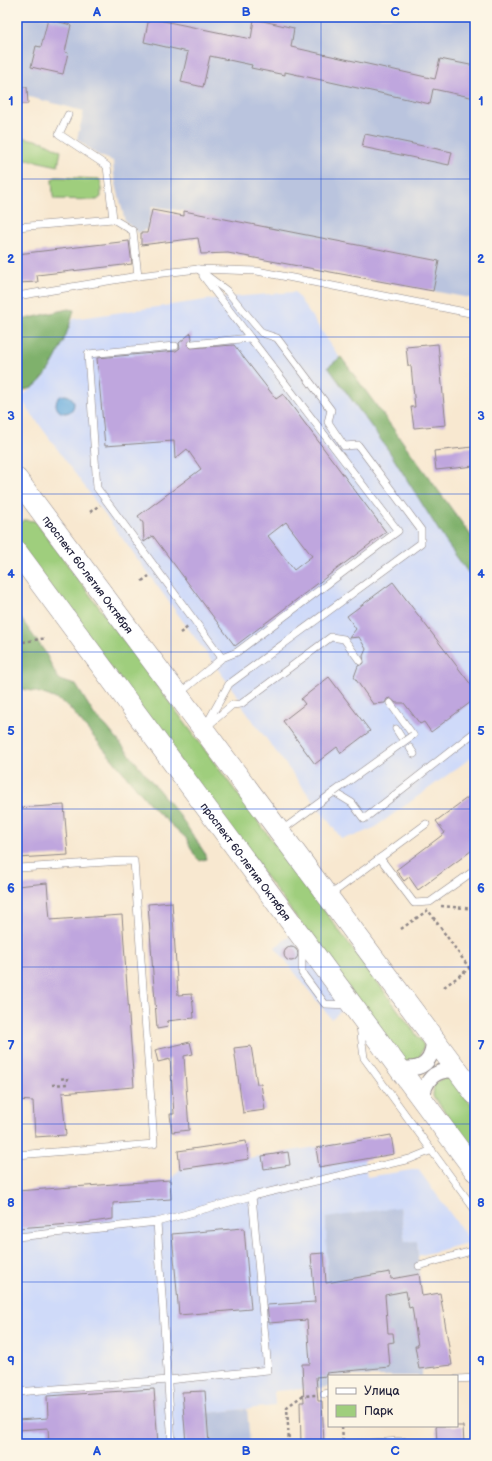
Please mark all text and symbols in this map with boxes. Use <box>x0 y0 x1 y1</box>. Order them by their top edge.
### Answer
text: A <box>92 4 101 20</box>
text: B <box>241 4 251 20</box>
text: C <box>390 4 400 20</box>
text: 1 <box>8 93 14 109</box>
text: 1 <box>478 93 484 109</box>
text: 2 <box>7 251 15 267</box>
text: 2 <box>477 251 485 267</box>
text: 3 <box>7 408 15 424</box>
text: 3 <box>477 408 485 424</box>
street label: проспект 60-летия Октября <box>40 513 136 636</box>
text: 4 <box>7 566 15 582</box>
text: 4 <box>477 566 485 582</box>
text: 5 <box>7 723 15 739</box>
text: 5 <box>477 723 485 739</box>
street label: проспект 60-летия Октября <box>198 800 294 923</box>
text: 6 <box>7 880 15 896</box>
text: 6 <box>477 880 485 896</box>
text: 7 <box>7 1038 15 1054</box>
text: 7 <box>477 1038 485 1054</box>
text: 8 <box>7 1195 15 1211</box>
text: 8 <box>477 1195 485 1211</box>
text: 9 <box>7 1353 15 1369</box>
text: 9 <box>477 1353 485 1369</box>
legend <box>328 1375 458 1427</box>
text: Улица <box>364 1384 400 1399</box>
text: Парк <box>364 1404 394 1419</box>
text: A <box>92 1443 101 1459</box>
text: B <box>241 1443 251 1459</box>
text: C <box>390 1443 400 1459</box>

